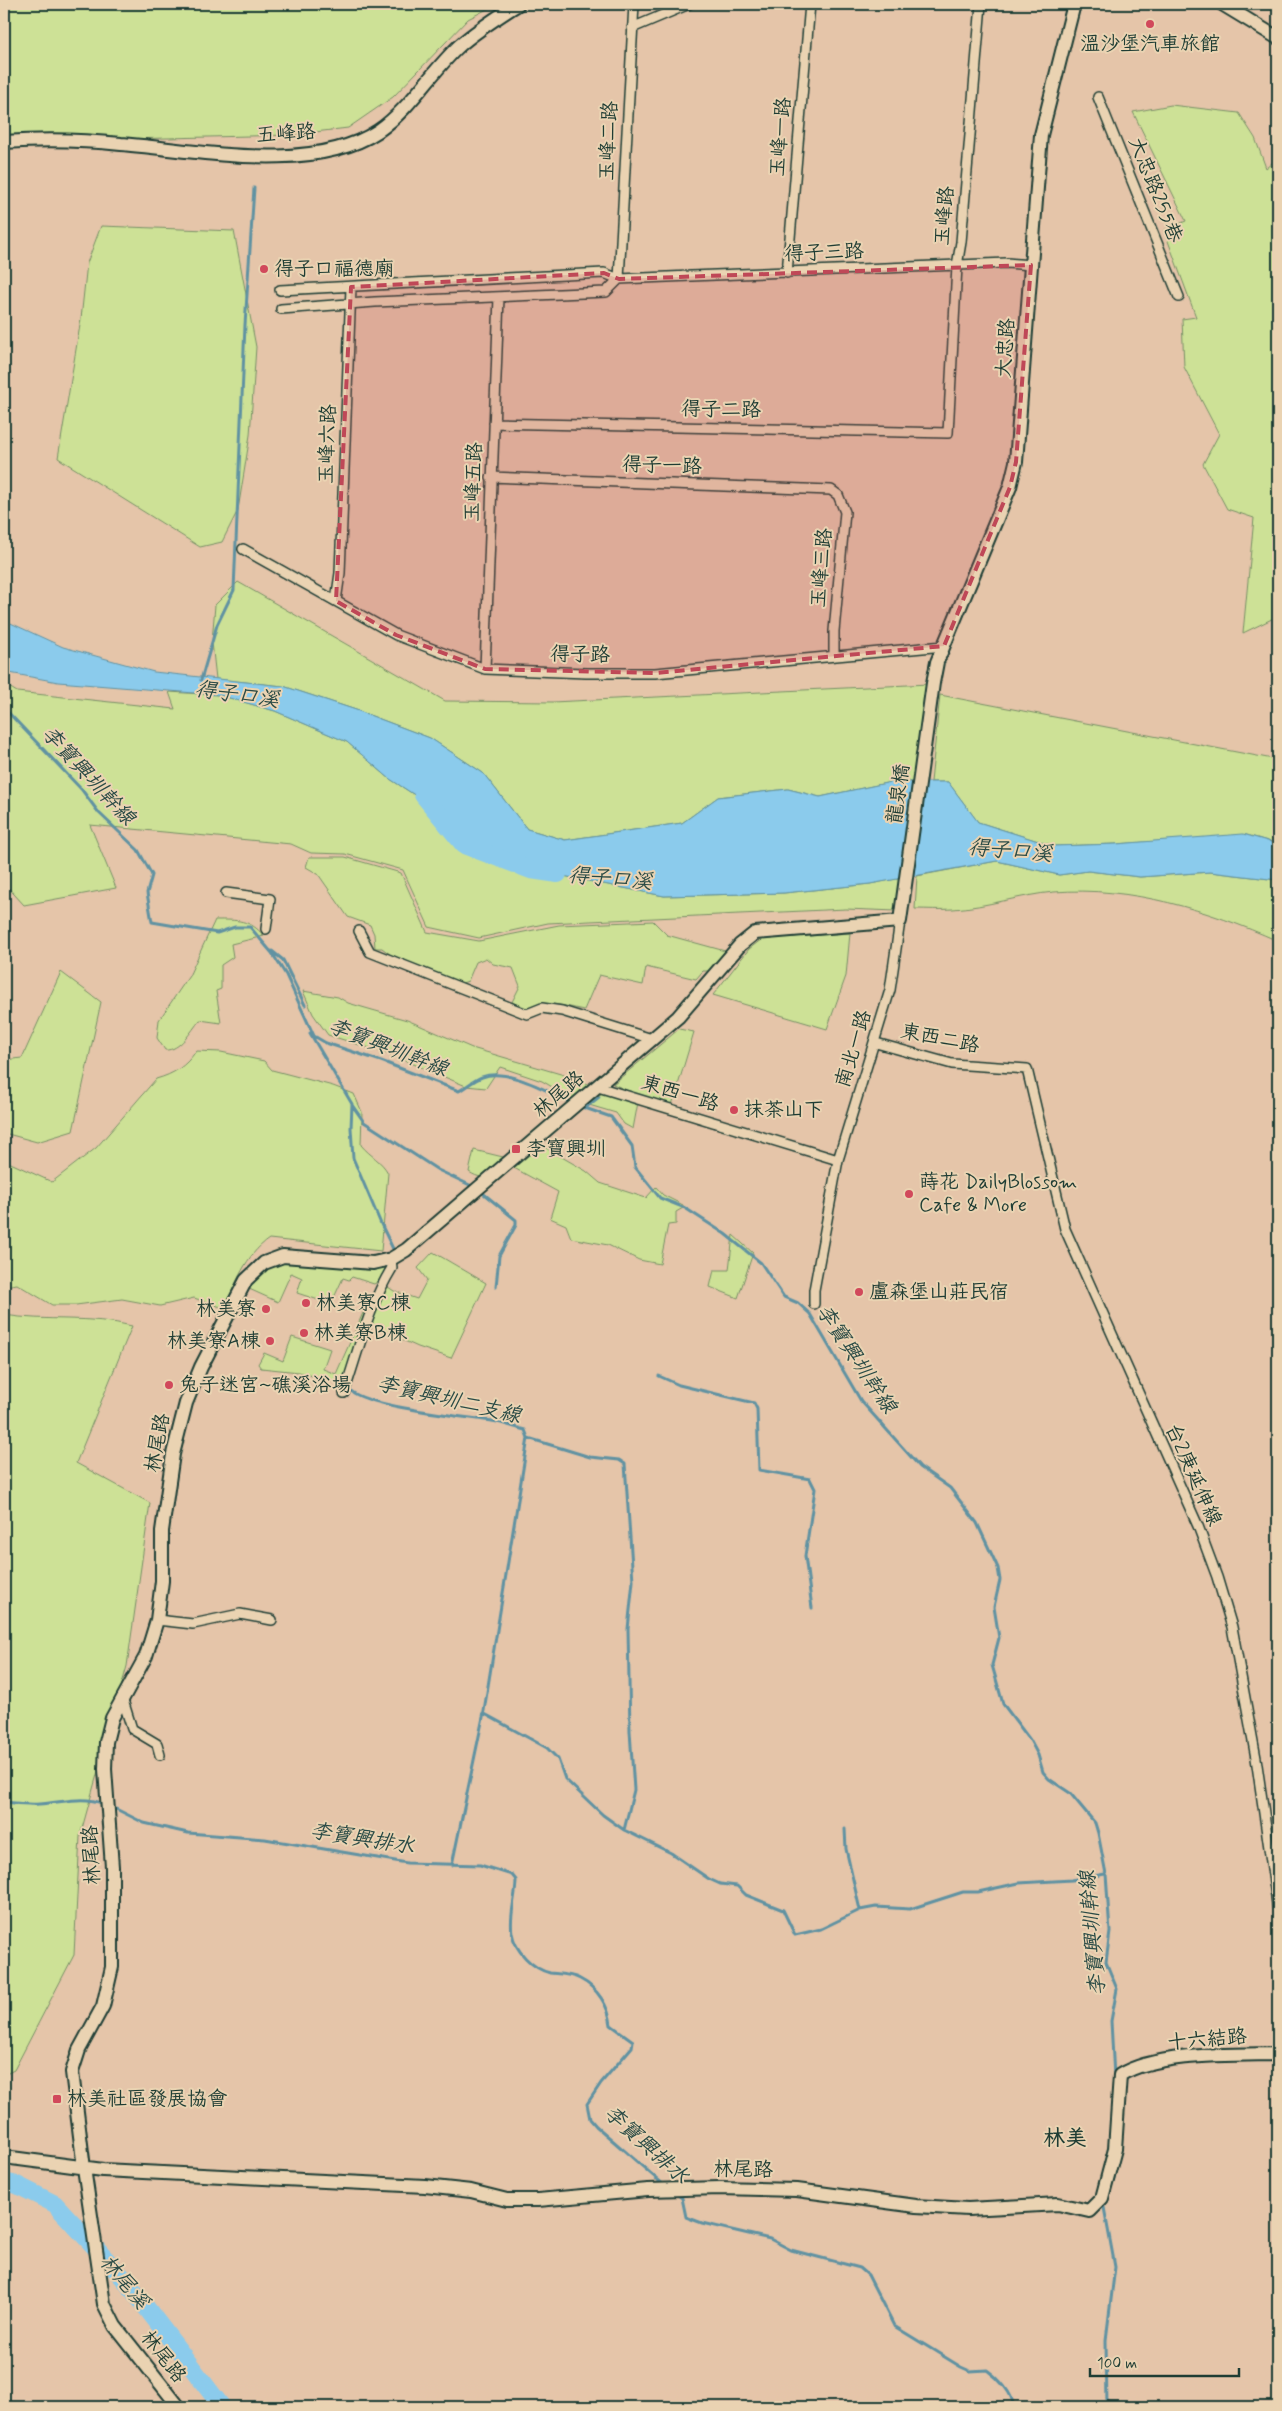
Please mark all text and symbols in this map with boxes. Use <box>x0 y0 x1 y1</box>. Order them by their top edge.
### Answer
marker: 溫沙堡汽車旅館 <box>1144 18 1156 30</box>
place label: 溫沙堡汽車旅館 <box>1080 31 1220 58</box>
street label: 玉峰一路 <box>764 95 798 178</box>
street label: 玉峰二路 <box>593 99 625 182</box>
street label: 五峰路 <box>255 118 318 150</box>
street label: 大忠路255巷 <box>1122 133 1189 248</box>
street label: 玉峰路 <box>929 184 961 247</box>
street label: 得子三路 <box>784 238 865 268</box>
place label: 得子口福德廟 <box>274 256 394 283</box>
marker: 得子口福德廟 <box>258 263 270 275</box>
street label: 大忠路 <box>990 316 1022 379</box>
street label: 得子二路 <box>681 396 762 424</box>
street label: 玉峰六路 <box>313 403 343 484</box>
street label: 玉峰五路 <box>459 441 489 522</box>
street label: 得子一路 <box>622 451 703 481</box>
street label: 玉峰三路 <box>805 526 839 609</box>
street label: 得子路 <box>550 641 611 669</box>
water label: 得子口溪 <box>193 675 282 715</box>
water label: 李寶興圳幹線 <box>35 720 142 832</box>
street label: 龍泉橋 <box>881 762 917 826</box>
water label: 得子口溪 <box>967 833 1054 869</box>
water label: 得子口溪 <box>567 861 654 897</box>
street label: 南北一路 <box>829 1006 879 1091</box>
water label: 李寶興圳幹線 <box>324 1012 453 1084</box>
street label: 東西二路 <box>898 1018 983 1060</box>
street label: 林尾路 <box>528 1064 591 1125</box>
street label: 東西一路 <box>638 1069 723 1119</box>
place label: 抹茶山下 <box>744 1097 824 1124</box>
marker: 抹茶山下 <box>728 1104 740 1116</box>
place label: 李寶興圳 <box>526 1136 606 1163</box>
marker: 李寶興圳 <box>510 1143 522 1155</box>
place label: 蒔花 DailyBlossom Cafe & More <box>919 1169 1077 1219</box>
marker: 蒔花 DailyBlossom Cafe & More <box>903 1188 915 1200</box>
place label: 盧森堡山莊民宿 <box>869 1279 1009 1306</box>
marker: 盧森堡山莊民宿 <box>853 1286 865 1298</box>
place label: 林美寮C棟 <box>316 1290 411 1317</box>
place label: 林美寮 <box>196 1296 256 1323</box>
marker: 林美寮C棟 <box>300 1297 312 1309</box>
water label: 李寶興圳幹線 <box>809 1299 903 1420</box>
marker: 林美寮 <box>260 1303 272 1315</box>
place label: 林美寮B棟 <box>314 1320 408 1347</box>
marker: 林美寮B棟 <box>298 1327 310 1339</box>
place label: 林美寮A棟 <box>167 1328 261 1355</box>
marker: 林美寮A棟 <box>264 1335 276 1347</box>
water label: 李寶興圳二支線 <box>374 1370 525 1430</box>
place label: 兔子迷宮~礁溪浴場 <box>179 1372 352 1399</box>
marker: 兔子迷宮~礁溪浴場 <box>163 1379 175 1391</box>
street label: 林尾路 <box>139 1410 177 1475</box>
street label: 台2庚延伸線 <box>1158 1419 1228 1531</box>
water label: 李寶興排水 <box>308 1817 417 1861</box>
street label: 林尾路 <box>77 1823 107 1886</box>
water label: 李寶興圳幹線 <box>1073 1868 1112 1997</box>
street label: 十六結路 <box>1166 2023 1249 2057</box>
place label: 林美社區發展協會 <box>67 2086 228 2113</box>
marker: 林美社區發展協會 <box>51 2093 63 2105</box>
water label: 李寶興排水 <box>598 2099 695 2191</box>
district label: 林美 <box>1043 2125 1087 2153</box>
street label: 林尾路 <box>713 2156 774 2184</box>
water label: 林尾溪 <box>93 2249 156 2316</box>
street label: 林尾路 <box>134 2325 193 2390</box>
scale bar <box>1090 2346 1238 2378</box>
text: 100 m <box>1097 2354 1137 2374</box>

